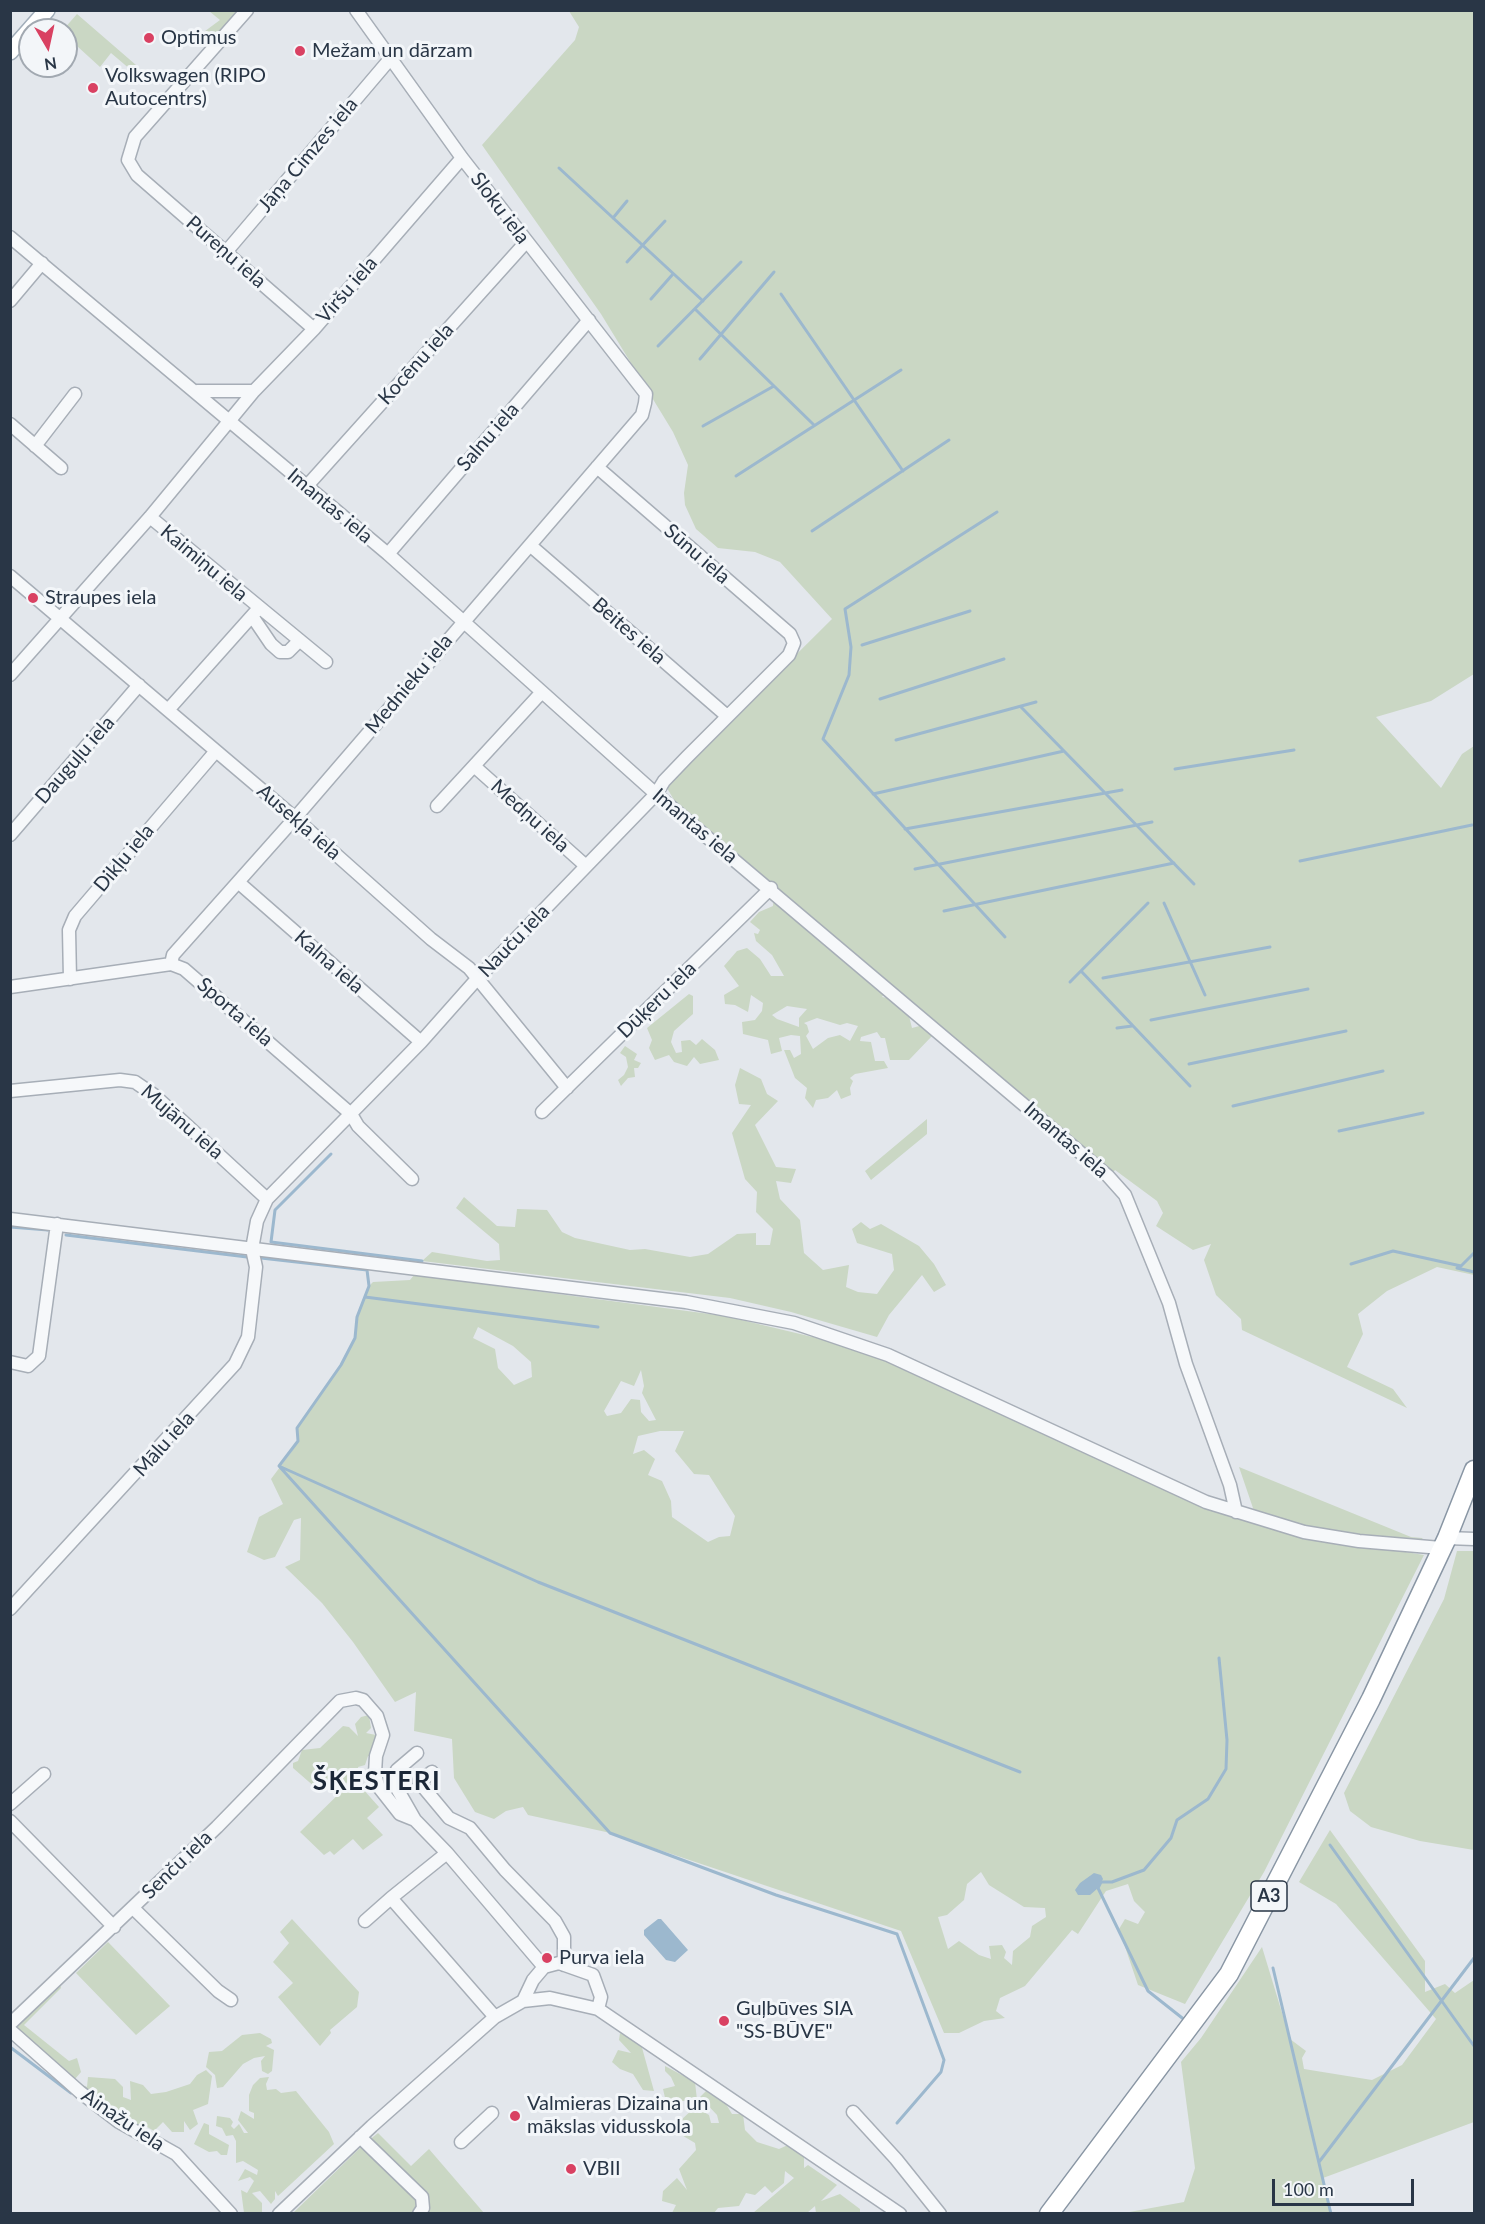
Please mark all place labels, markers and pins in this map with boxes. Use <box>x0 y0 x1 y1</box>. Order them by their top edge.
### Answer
place label: Optimus <box>161 26 236 50</box>
marker: Optimus <box>142 31 156 45</box>
place label: Mežam un dārzam <box>312 39 473 63</box>
marker: Mežam un dārzam <box>293 44 307 58</box>
place label: Volkswagen (RIPO Autocentrs) <box>105 64 266 111</box>
marker: Volkswagen (RIPO Autocentrs) <box>86 81 100 95</box>
place label: Straupes iela <box>45 586 156 610</box>
marker: Straupes iela <box>26 591 40 605</box>
place label: Purva iela <box>559 1946 645 1970</box>
marker: Purva iela <box>540 1951 554 1965</box>
place label: Guļbūves SIA "SS-BŪVE" <box>736 1997 853 2044</box>
marker: Guļbūves SIA "SS-BŪVE" <box>717 2014 731 2028</box>
place label: Valmieras Dizaina un mākslas vidusskola <box>527 2092 708 2139</box>
marker: Valmieras Dizaina un mākslas vidusskola <box>508 2109 522 2123</box>
place label: VBII <box>583 2157 621 2181</box>
marker: VBII <box>564 2162 578 2176</box>

